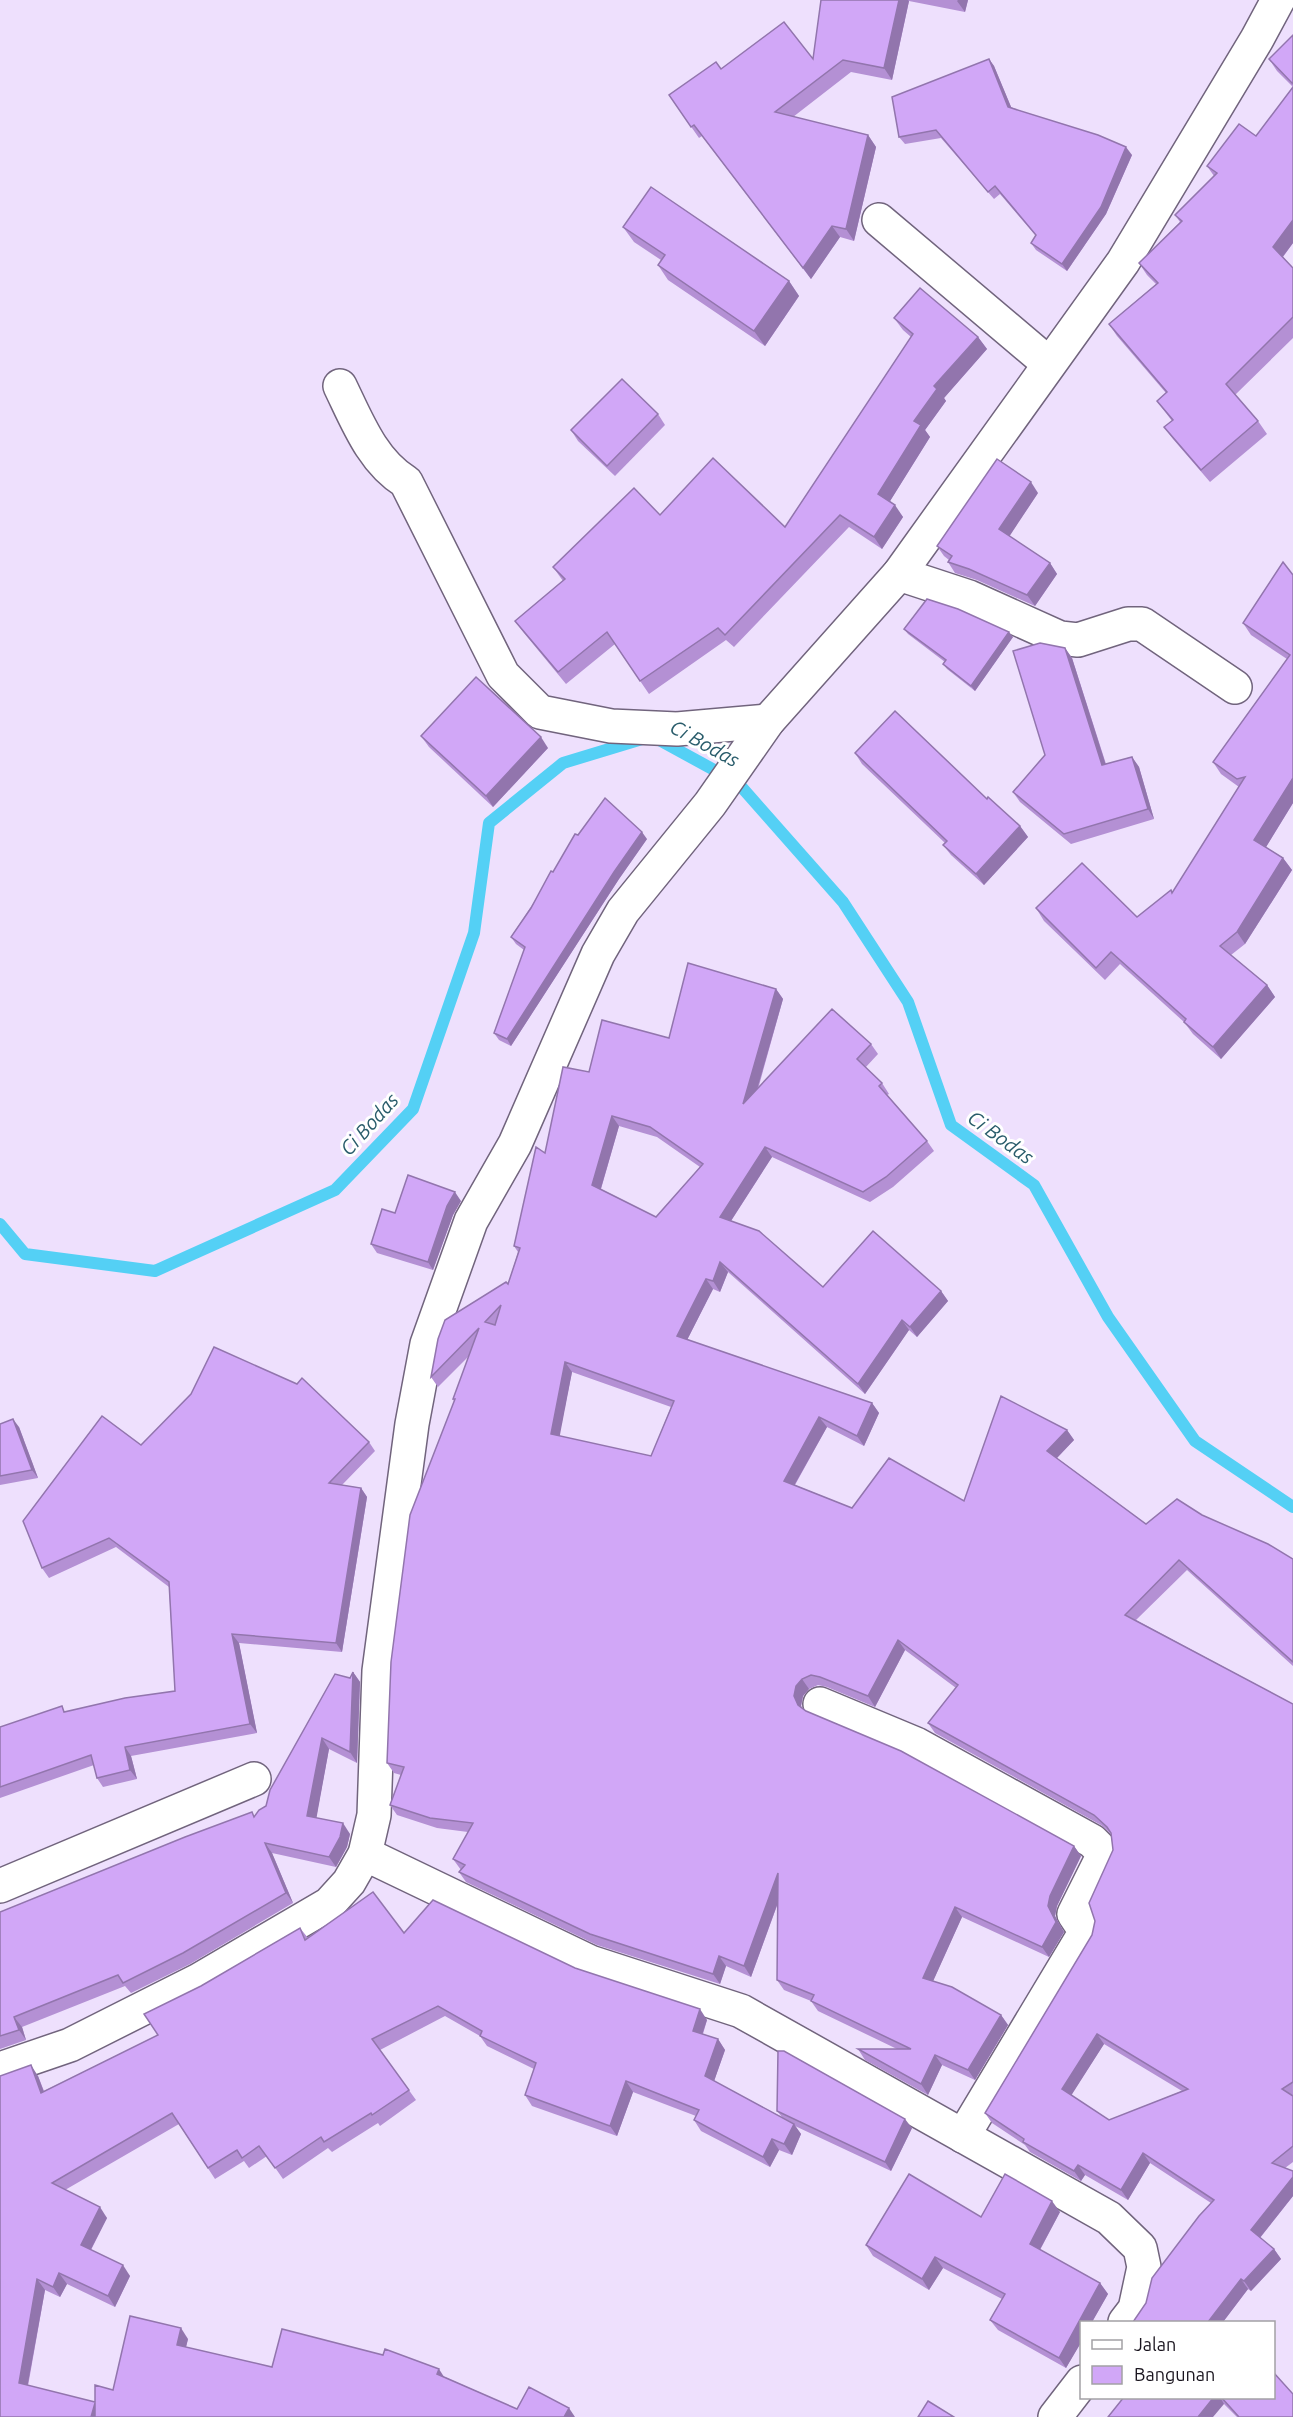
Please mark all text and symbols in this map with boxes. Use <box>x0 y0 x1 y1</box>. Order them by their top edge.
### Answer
water label: Ci Bodas <box>666 715 744 772</box>
water label: Ci Bodas <box>335 1088 403 1160</box>
water label: Ci Bodas <box>964 1105 1039 1169</box>
legend <box>1080 2321 1275 2399</box>
text: Jalan <box>1134 2334 1176 2354</box>
text: Bangunan <box>1134 2364 1215 2384</box>

